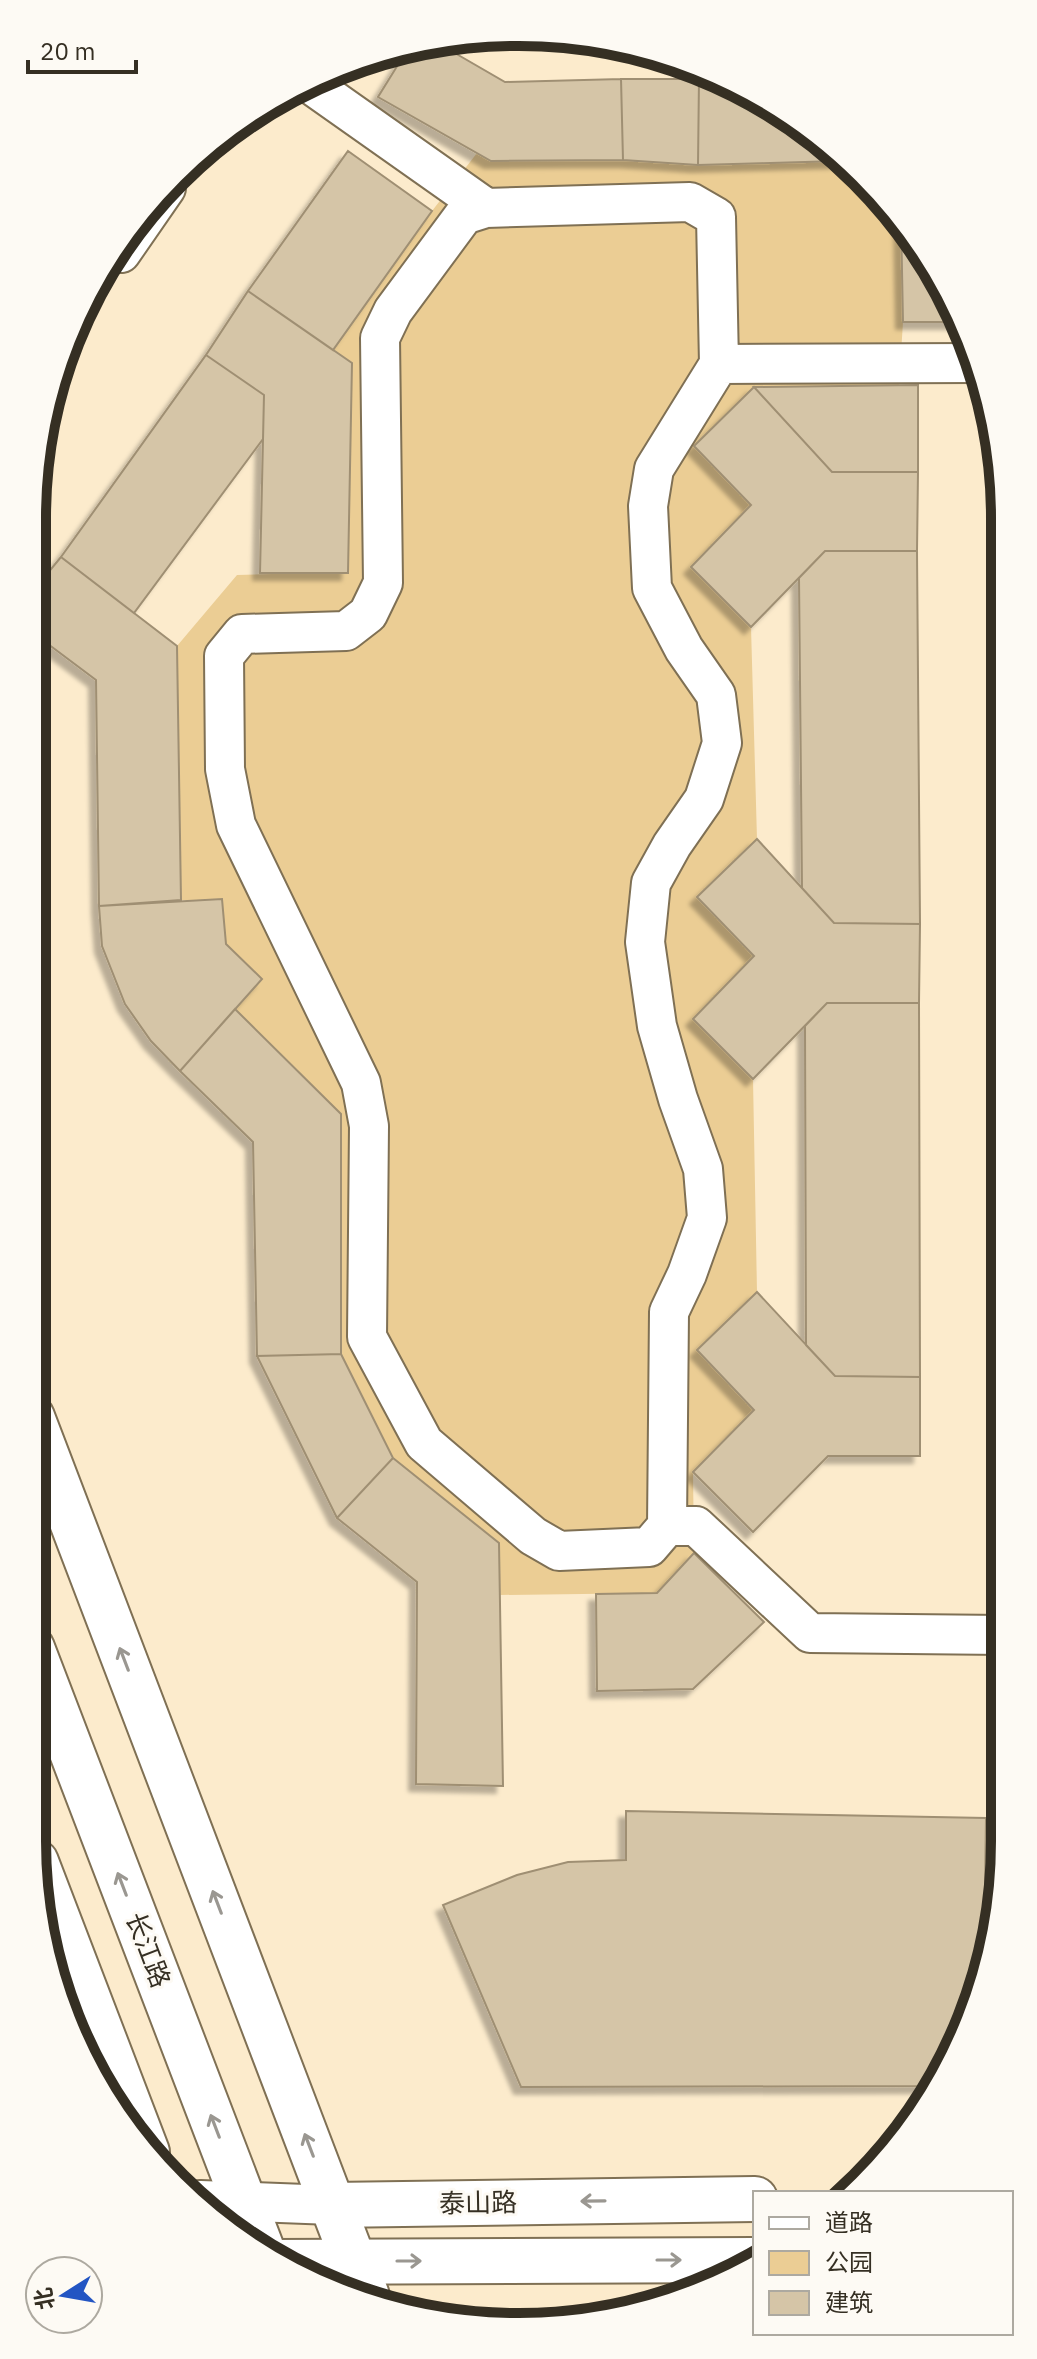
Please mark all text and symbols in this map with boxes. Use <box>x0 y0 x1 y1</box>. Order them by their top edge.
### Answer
scale bar <box>28 24 136 74</box>
text: 20 m <box>40 35 95 67</box>
one-way arrow <box>116 1647 130 1672</box>
one-way arrow <box>114 1872 128 1896</box>
one-way arrow <box>209 1890 223 1915</box>
street label: 长江路 <box>119 1907 179 1992</box>
one-way arrow <box>207 2114 221 2139</box>
one-way arrow <box>301 2133 315 2158</box>
street label: 泰山路 <box>439 2184 517 2220</box>
legend <box>753 2191 1013 2335</box>
one-way arrow <box>580 2193 607 2209</box>
text: 道路 <box>825 2206 873 2238</box>
text: 公园 <box>825 2246 873 2278</box>
one-way arrow <box>655 2252 682 2268</box>
one-way arrow <box>395 2253 422 2269</box>
north arrow <box>24 2255 104 2335</box>
text: 北 <box>28 2285 60 2312</box>
text: 建筑 <box>825 2286 873 2318</box>

